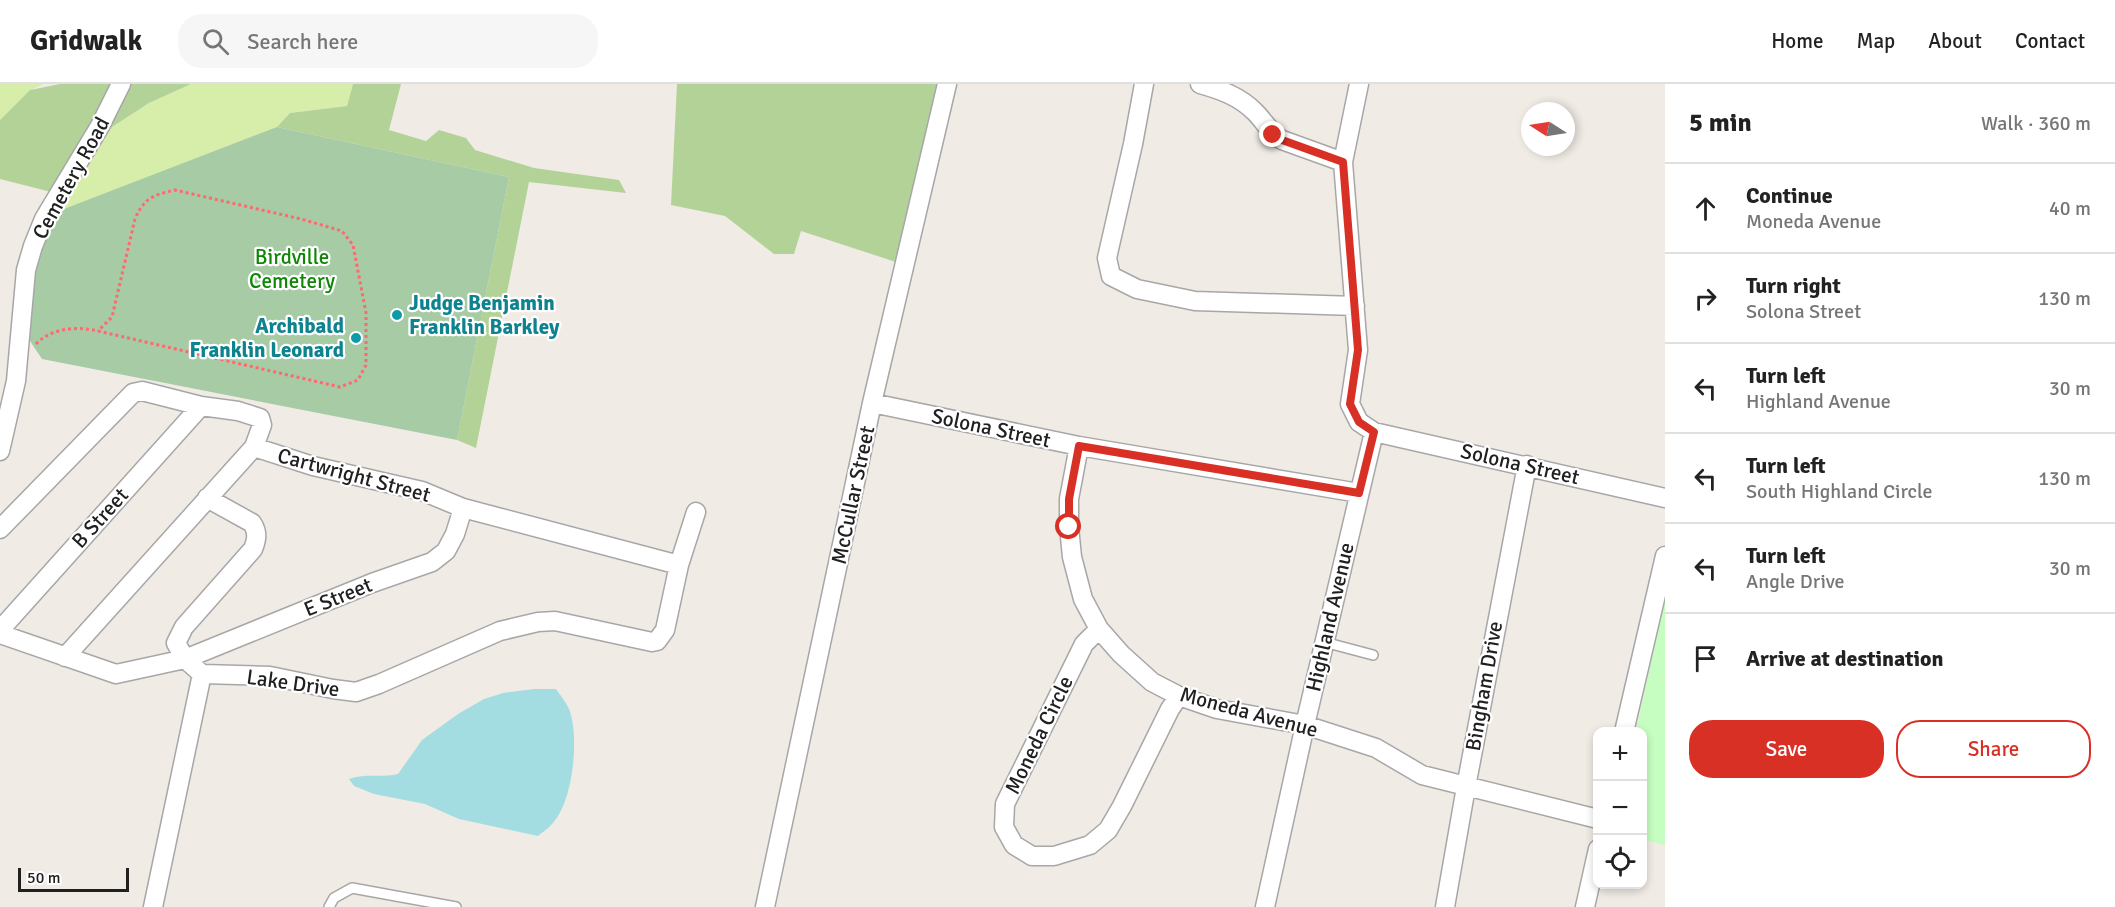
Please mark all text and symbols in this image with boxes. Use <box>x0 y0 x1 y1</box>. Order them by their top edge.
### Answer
search box <box>178 14 598 68</box>
text: Gridwalk <box>30 24 142 58</box>
icon: search <box>199 25 232 58</box>
text: Search here <box>247 28 358 55</box>
text: Home <box>1771 28 1824 54</box>
text: Map <box>1857 28 1895 54</box>
text: About <box>1928 28 1982 54</box>
text: Contact <box>2015 28 2085 54</box>
north arrow <box>1521 102 1575 156</box>
text: 5 min <box>1689 107 1752 139</box>
text: Walk · 360 m <box>1981 111 2091 136</box>
street label: Cemetery Road <box>27 112 115 244</box>
route end <box>1259 121 1285 147</box>
text: Continue <box>1746 182 1833 209</box>
icon: ahead <box>1689 192 1722 225</box>
text: 40 m <box>2049 196 2091 221</box>
text: Moneda Avenue <box>1746 209 1881 234</box>
park label: Birdville Cemetery <box>249 244 335 294</box>
text: Turn right <box>1746 272 1841 299</box>
icon: right <box>1689 282 1722 315</box>
text: 130 m <box>2038 286 2091 311</box>
place label: Judge Benjamin Franklin Barkley <box>409 290 560 340</box>
text: Solona Street <box>1746 299 1861 324</box>
marker: Judge Benjamin Franklin Barkley <box>390 308 404 322</box>
place label: Archibald Franklin Leonard <box>190 313 344 363</box>
marker: Archibald Franklin Leonard <box>349 331 363 345</box>
text: Turn left <box>1746 362 1826 389</box>
icon: left <box>1689 372 1722 405</box>
text: 30 m <box>2049 376 2091 401</box>
text: Highland Avenue <box>1746 389 1891 414</box>
street label: Solona Street <box>929 403 1053 453</box>
street label: McCullar Street <box>826 423 880 567</box>
street label: Solona Street <box>1458 438 1582 490</box>
street label: Cartwright Street <box>275 442 433 508</box>
text: Turn left <box>1746 452 1826 479</box>
icon: left <box>1689 462 1722 495</box>
text: 130 m <box>2038 466 2091 491</box>
text: South Highland Circle <box>1746 479 1933 504</box>
street label: B Street <box>66 483 134 553</box>
route start <box>1055 513 1081 539</box>
street label: Highland Avenue <box>1300 540 1360 694</box>
text: Turn left <box>1746 542 1826 569</box>
icon: left <box>1689 552 1722 585</box>
text: 30 m <box>2049 556 2091 581</box>
text: Angle Drive <box>1746 569 1845 594</box>
street label: E Street <box>300 572 376 622</box>
street label: Bingham Drive <box>1460 619 1508 753</box>
icon: arrive <box>1689 642 1722 675</box>
text: Arrive at destination <box>1746 645 1943 672</box>
street label: Lake Drive <box>245 664 341 702</box>
street label: Moneda Circle <box>999 672 1079 798</box>
street label: Moneda Avenue <box>1177 681 1321 743</box>
button: Save <box>1689 720 1884 778</box>
button: Share <box>1896 720 2091 778</box>
map controls <box>1593 727 1647 889</box>
button: + <box>1593 727 1647 781</box>
button: − <box>1593 781 1647 835</box>
button: locate <box>1593 835 1647 889</box>
scale bar <box>18 865 129 892</box>
text: 50 m <box>27 868 61 888</box>

